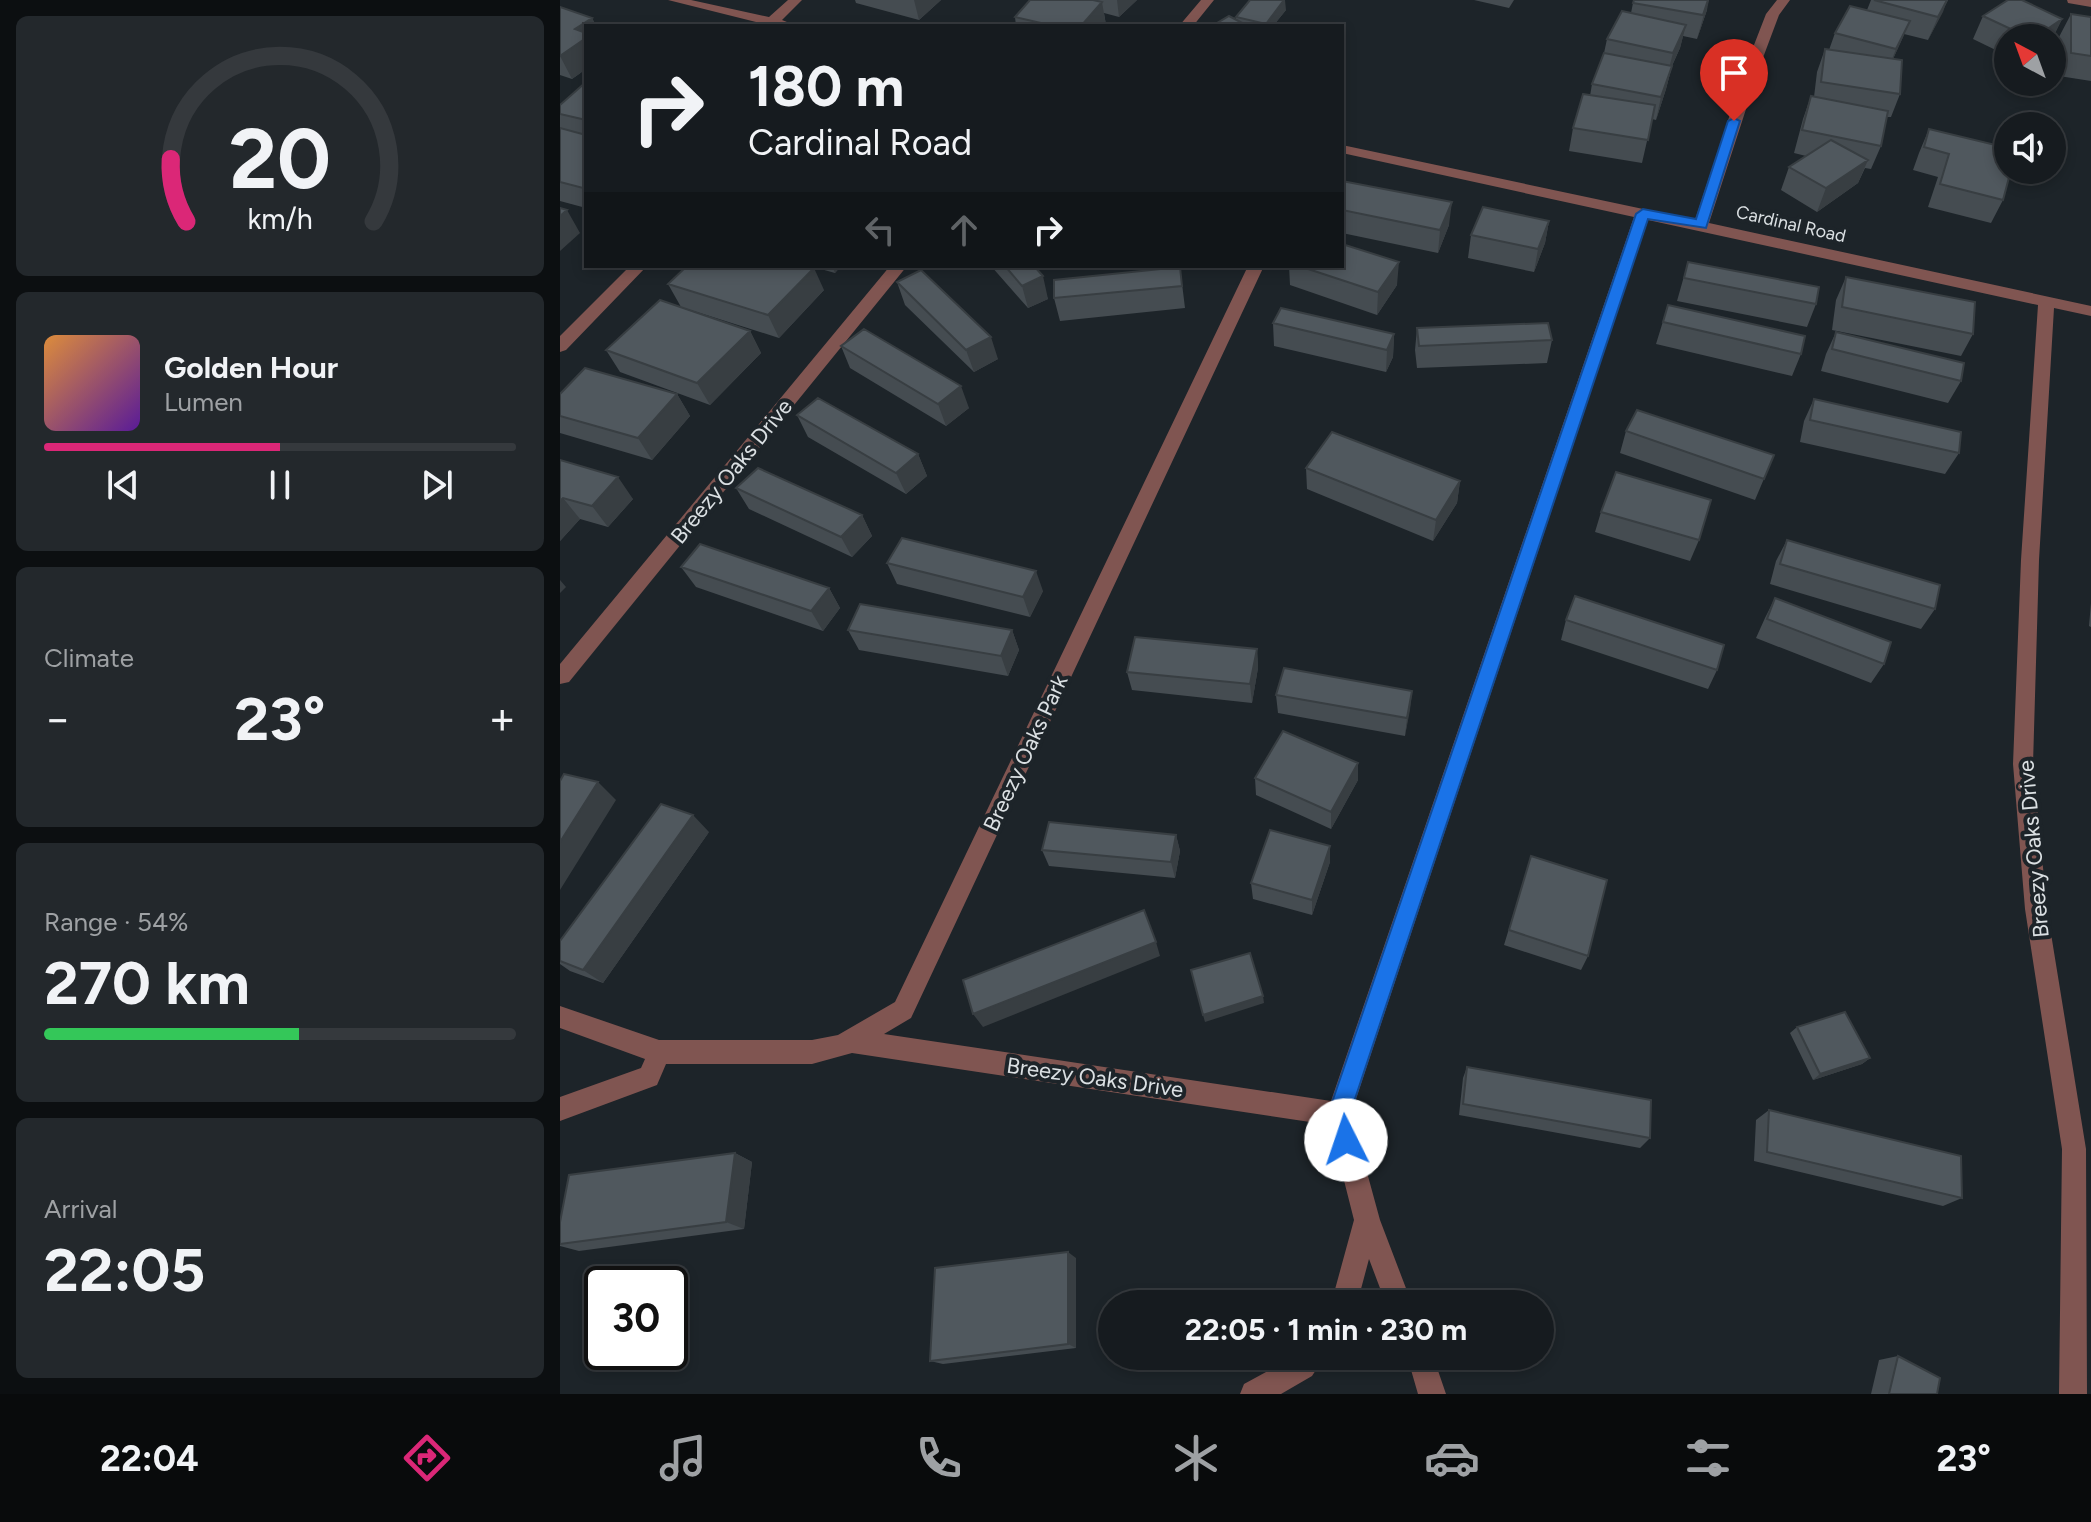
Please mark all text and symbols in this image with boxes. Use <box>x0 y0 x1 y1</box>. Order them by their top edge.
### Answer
north arrow <box>1994 24 2066 96</box>
map controls <box>1994 24 2066 184</box>
pin <box>1700 39 1768 121</box>
icon: arrive <box>1712 51 1756 95</box>
text: 180 m <box>748 53 904 120</box>
icon: right <box>616 56 720 160</box>
text: 20 <box>229 108 331 208</box>
button: sound <box>1994 112 2066 184</box>
text: Cardinal Road <box>748 121 972 164</box>
street label: Cardinal Road <box>1734 201 1848 247</box>
text: km/h <box>247 202 313 236</box>
icon: left <box>858 208 902 252</box>
icon: ahead <box>942 208 986 252</box>
icon: right <box>1026 208 1070 252</box>
text: Golden Hour <box>164 349 338 386</box>
text: Lumen <box>164 386 243 418</box>
street label: Breezy Oaks Drive <box>665 394 798 549</box>
icon: previous <box>101 463 145 507</box>
icon: pause <box>258 463 302 507</box>
icon: next <box>415 463 459 507</box>
text: Climate <box>44 642 134 674</box>
street label: Breezy Oaks Park <box>977 671 1074 836</box>
text: 23° <box>235 683 325 755</box>
text: − <box>44 692 71 745</box>
text: + <box>489 692 516 745</box>
street label: Breezy Oaks Drive <box>2012 759 2055 939</box>
text: Range · 54% <box>44 906 188 938</box>
text: 270 km <box>44 947 250 1019</box>
street label: Breezy Oaks Drive <box>1005 1052 1185 1103</box>
position arrow <box>1304 1098 1388 1182</box>
text: Arrival <box>44 1193 117 1225</box>
text: 22:05 <box>44 1234 205 1306</box>
speed limit sign: 30 <box>584 1266 688 1370</box>
text: 22:05 · 1 min · 230 m <box>1185 1311 1467 1348</box>
icon: directions <box>399 1430 455 1486</box>
icon: music <box>655 1430 711 1486</box>
icon: phone <box>911 1430 967 1486</box>
icon: climate <box>1168 1430 1224 1486</box>
icon: car <box>1424 1430 1480 1486</box>
icon: filters <box>1680 1430 1736 1486</box>
text: 22:04 <box>100 1437 199 1480</box>
text: 23° <box>1936 1437 1991 1480</box>

